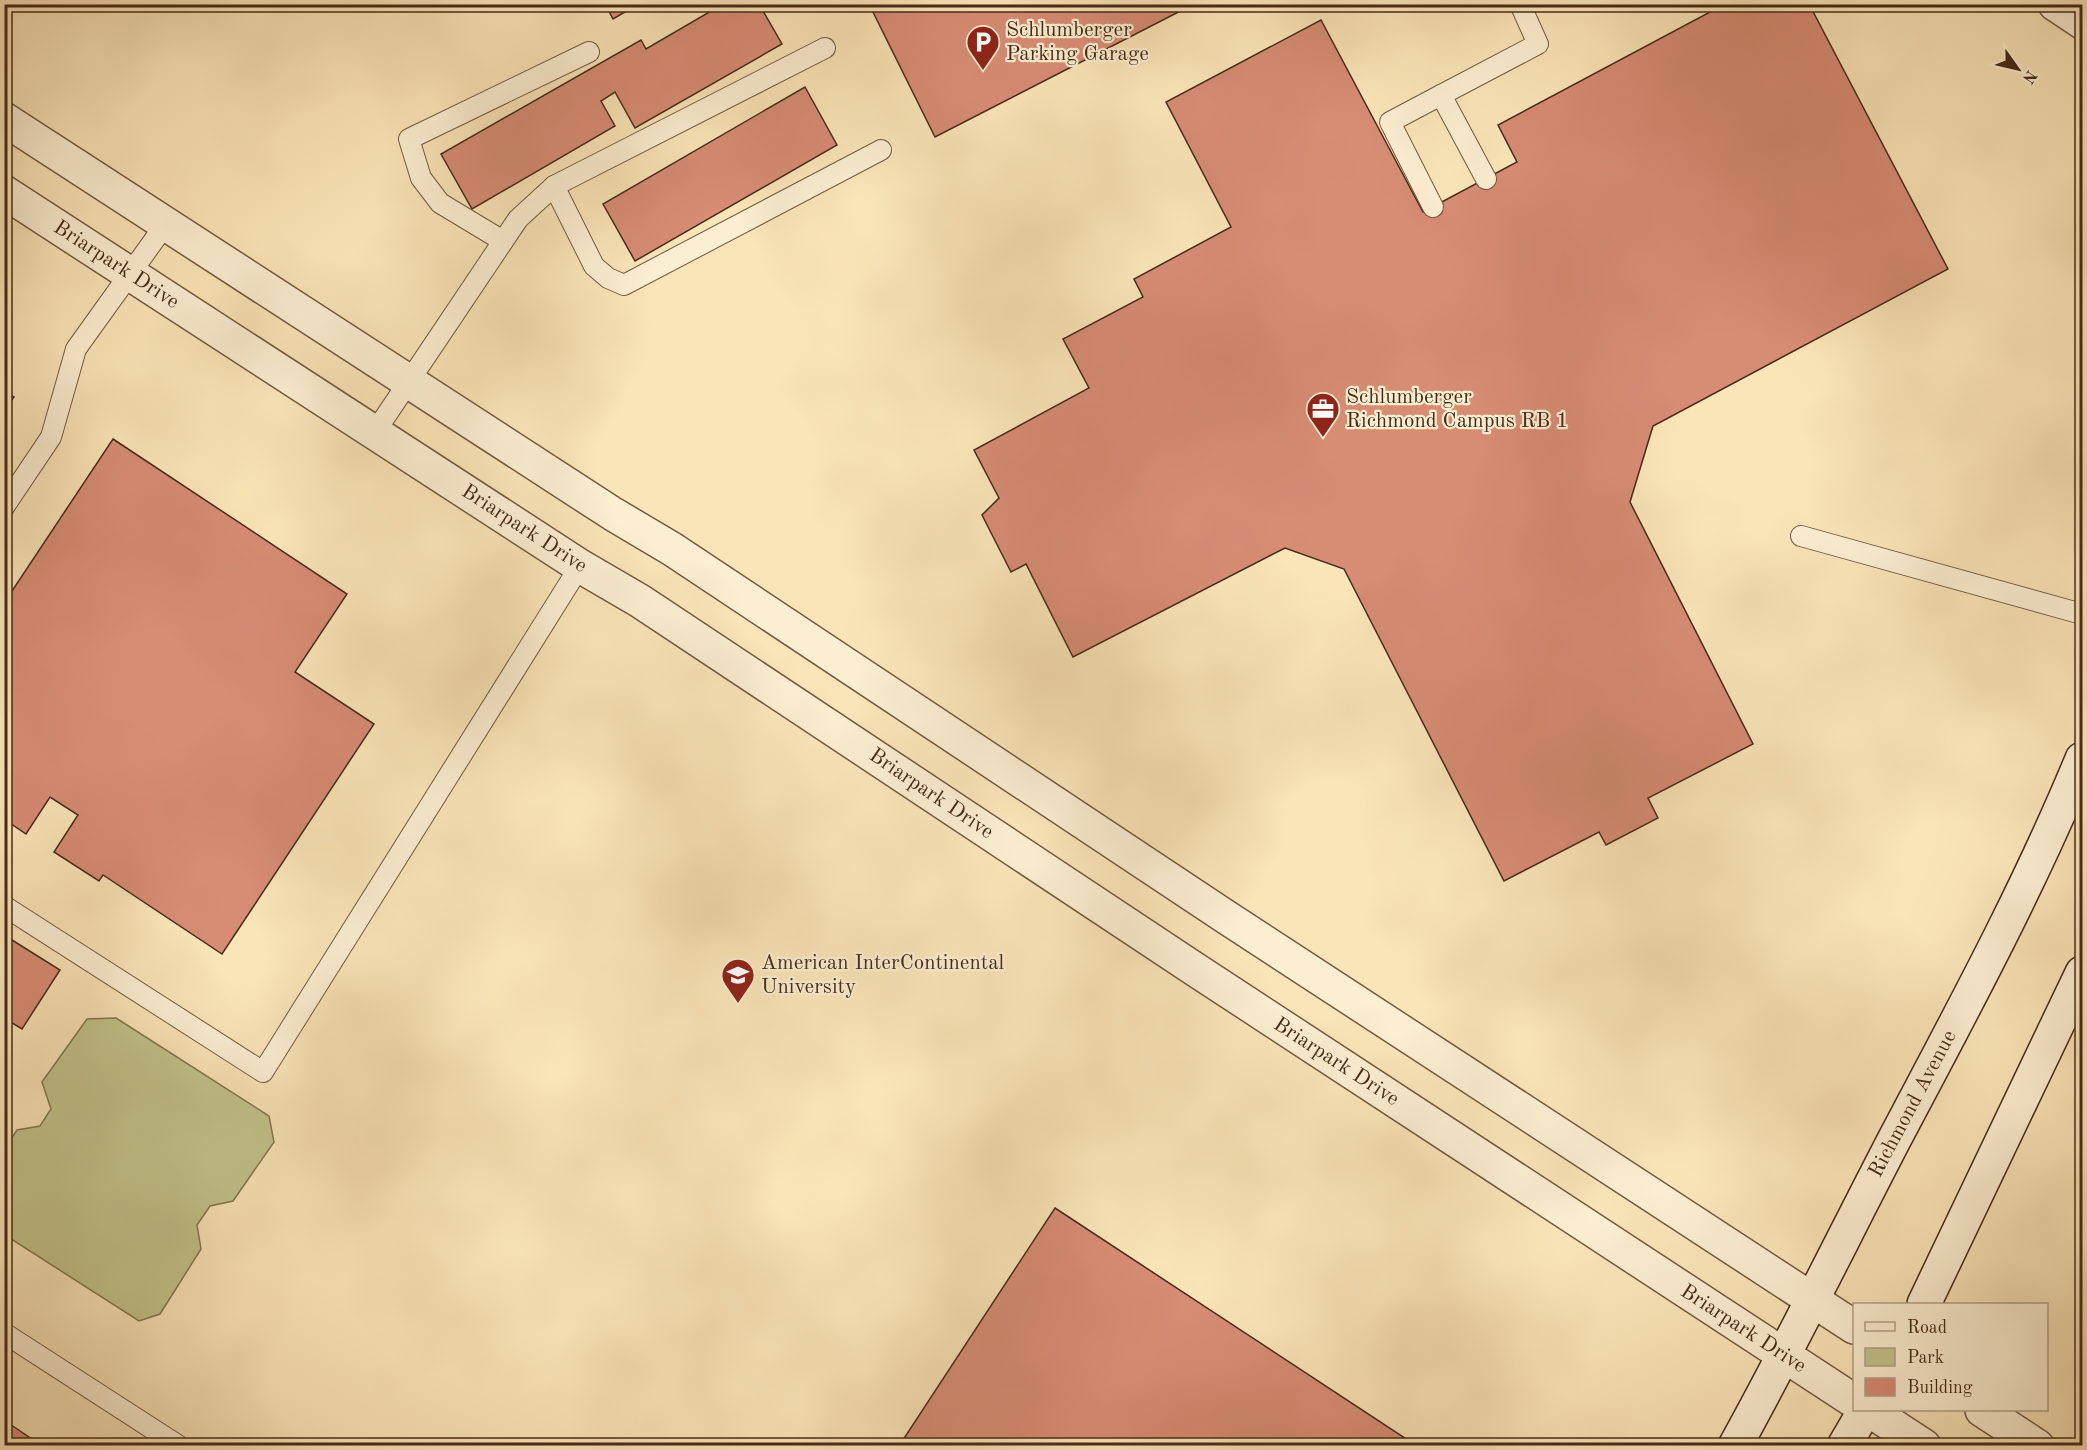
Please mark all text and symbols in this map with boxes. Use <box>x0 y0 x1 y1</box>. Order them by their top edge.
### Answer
place label: Schlumberger Parking Garage <box>1006 20 1149 65</box>
parking icon: Schlumberger Parking Garage <box>965 24 1001 71</box>
north arrow <box>1988 39 2048 99</box>
text: N <box>2018 67 2039 86</box>
street label: Briarpark Drive <box>50 217 182 313</box>
place label: Schlumberger Richmond Campus RB 1 <box>1346 387 1568 432</box>
office icon: Schlumberger Richmond Campus RB 1 <box>1305 391 1341 438</box>
street label: Briarpark Drive <box>458 481 590 577</box>
street label: Briarpark Drive <box>865 745 997 843</box>
place label: American InterContinental University <box>761 953 1005 998</box>
school or university icon: American InterContinental University <box>720 957 756 1004</box>
street label: Briarpark Drive <box>1270 1014 1402 1110</box>
street label: Richmond Avenue <box>1865 1027 1961 1181</box>
street label: Briarpark Drive <box>1677 1281 1809 1377</box>
legend <box>1853 1303 2048 1411</box>
text: Road <box>1907 1319 1947 1337</box>
text: Park <box>1907 1349 1944 1367</box>
text: Building <box>1907 1379 1973 1397</box>

